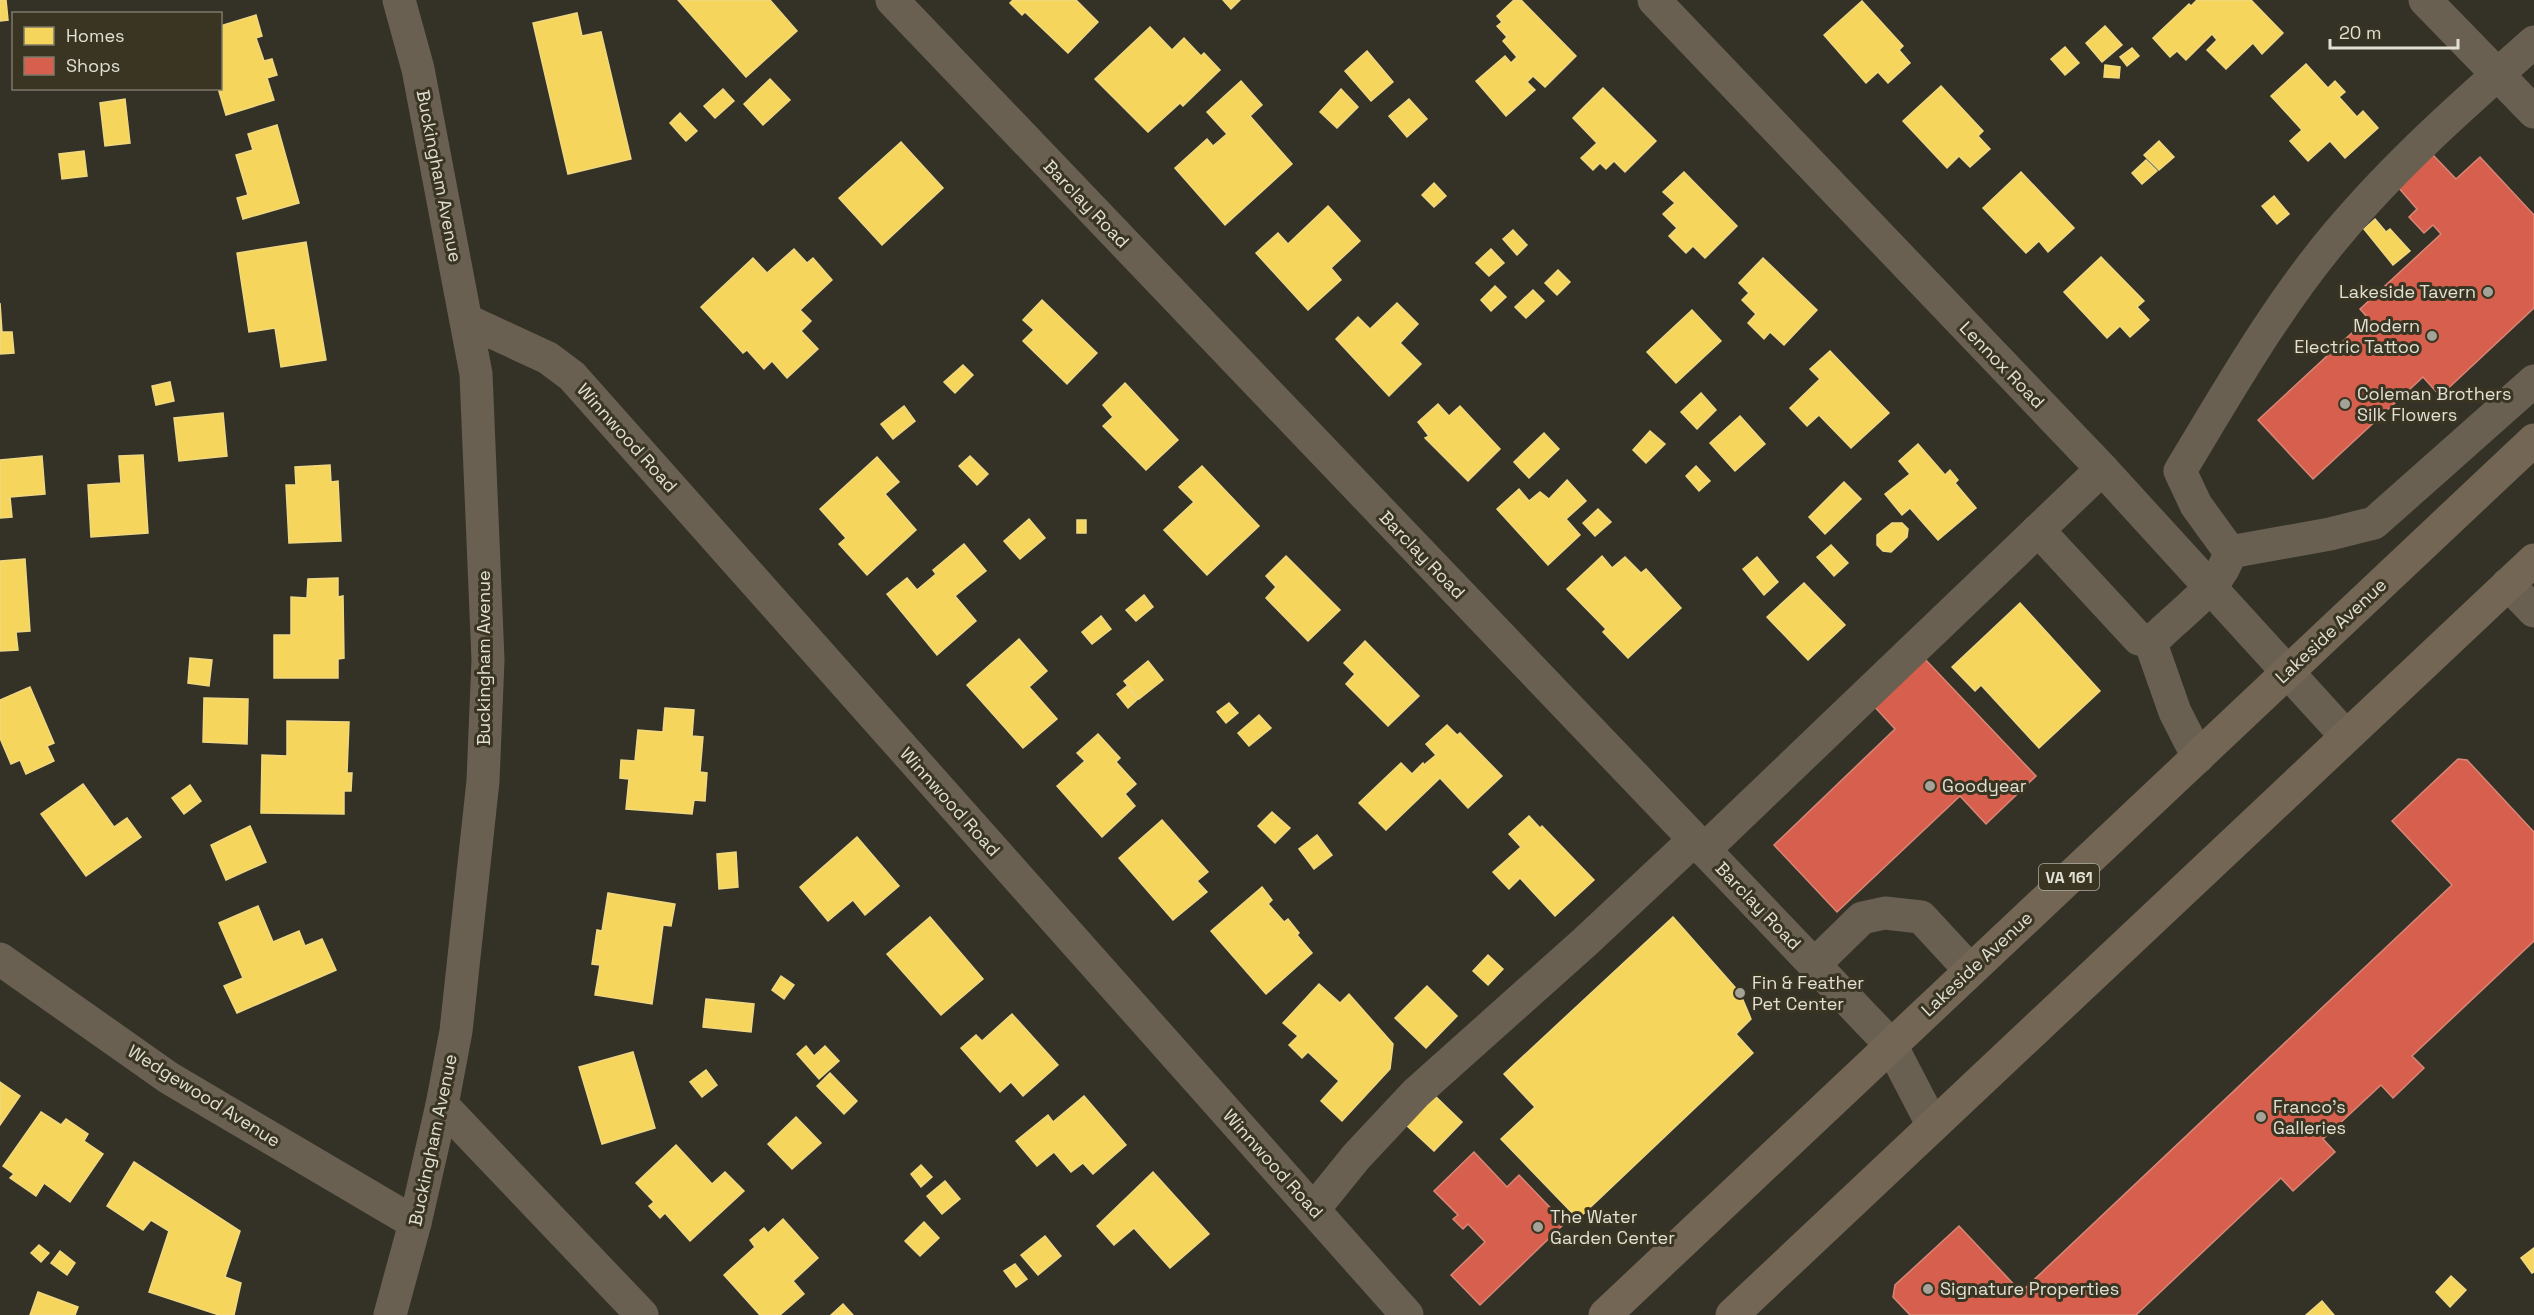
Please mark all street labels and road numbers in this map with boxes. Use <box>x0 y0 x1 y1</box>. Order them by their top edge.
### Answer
street label: Buckingham Avenue <box>411 88 467 264</box>
street label: Barclay Road <box>1039 155 1134 253</box>
street label: Lennox Road <box>1955 316 2050 413</box>
street label: Winnwood Road <box>572 378 682 497</box>
street label: Barclay Road <box>1375 506 1470 604</box>
street label: Buckingham Avenue <box>472 570 495 746</box>
street label: Lakeside Avenue <box>2270 573 2391 688</box>
street label: Winnwood Road <box>895 742 1005 861</box>
street label: Barclay Road <box>1711 857 1806 955</box>
road number: VA 161 <box>2039 864 2099 890</box>
street label: Lakeside Avenue <box>1916 906 2037 1021</box>
street label: Wedgewood Avenue <box>124 1039 285 1152</box>
street label: Buckingham Avenue <box>403 1052 462 1228</box>
street label: Winnwood Road <box>1218 1104 1328 1223</box>

